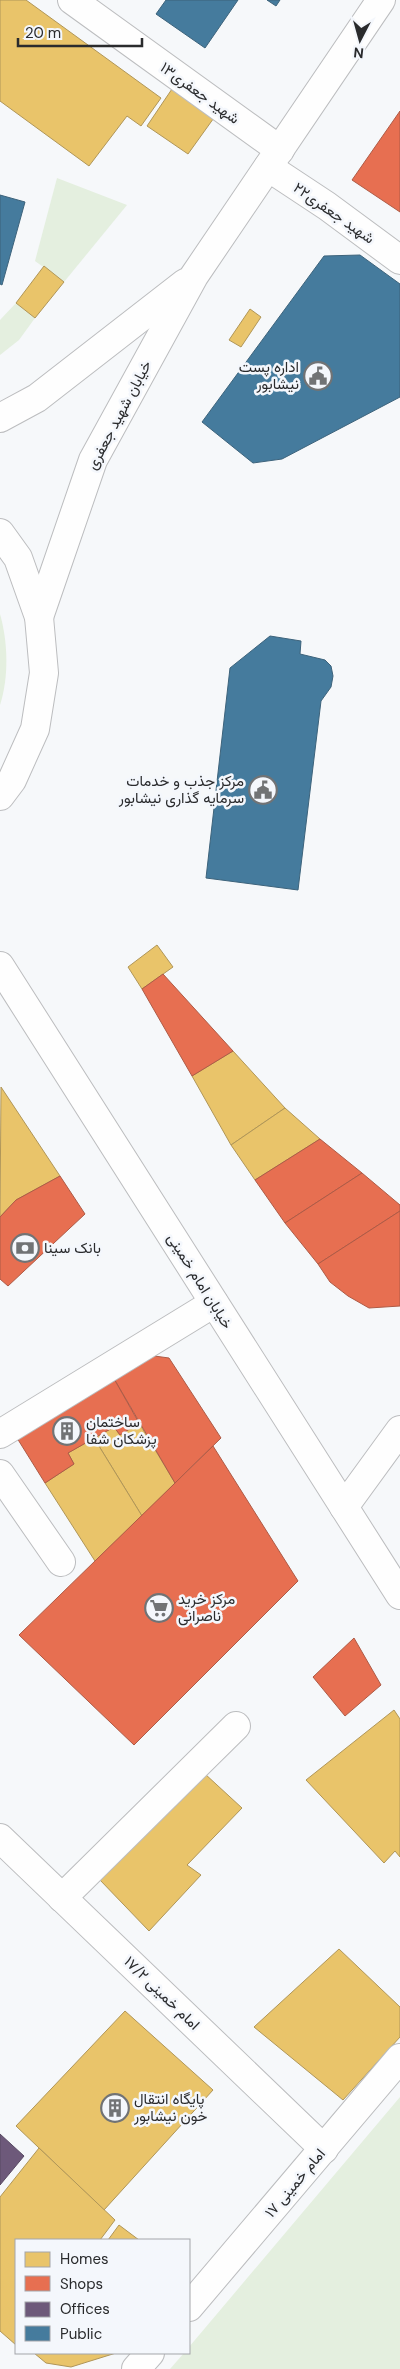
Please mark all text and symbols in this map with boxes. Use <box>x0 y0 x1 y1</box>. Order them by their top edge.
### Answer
scale bar <box>18 15 141 47</box>
north arrow <box>335 15 385 65</box>
text: 20 m <box>25 23 61 43</box>
text: N <box>353 43 365 62</box>
street label: شهید جعفری۱۳ <box>156 57 244 129</box>
street label: شهید جعفری۲۲ <box>289 178 379 248</box>
street label: خیابان شهید جعفری <box>82 357 156 473</box>
place label: اداره پست نیشابور <box>239 357 299 394</box>
public building icon: اداره پست نیشابور <box>303 361 333 391</box>
place label: مرکز جذب و خدمات سرمایه گذاری نیشابور <box>118 771 244 808</box>
public building icon: مرکز جذب و خدمات سرمایه گذاری نیشابور <box>248 775 278 805</box>
street label: خیابان امام خمینی <box>163 1229 237 1333</box>
bank icon: بانک سینا <box>10 1233 40 1263</box>
place label: بانک سینا <box>44 1238 101 1258</box>
place label: ساختمان پزشکان شفا <box>86 1412 157 1449</box>
building icon: ساختمان پزشکان شفا <box>52 1416 82 1446</box>
place label: مرکز خرید ناصرانی <box>178 1589 235 1626</box>
supermarket icon: مرکز خرید ناصرانی <box>144 1593 174 1623</box>
street label: امام خمینی ۱۷/۲ <box>120 1952 204 2034</box>
place label: پایگاه انتقال خون نیشابور <box>133 2089 207 2126</box>
building icon: پایگاه انتقال خون نیشابور <box>100 2093 130 2123</box>
street label: امام خمینی ۱۷ <box>260 2144 330 2222</box>
legend <box>15 2239 190 2354</box>
text: Homes <box>60 2249 109 2269</box>
text: Shops <box>60 2274 103 2294</box>
text: Offices <box>60 2299 110 2319</box>
text: Public <box>60 2324 102 2344</box>

